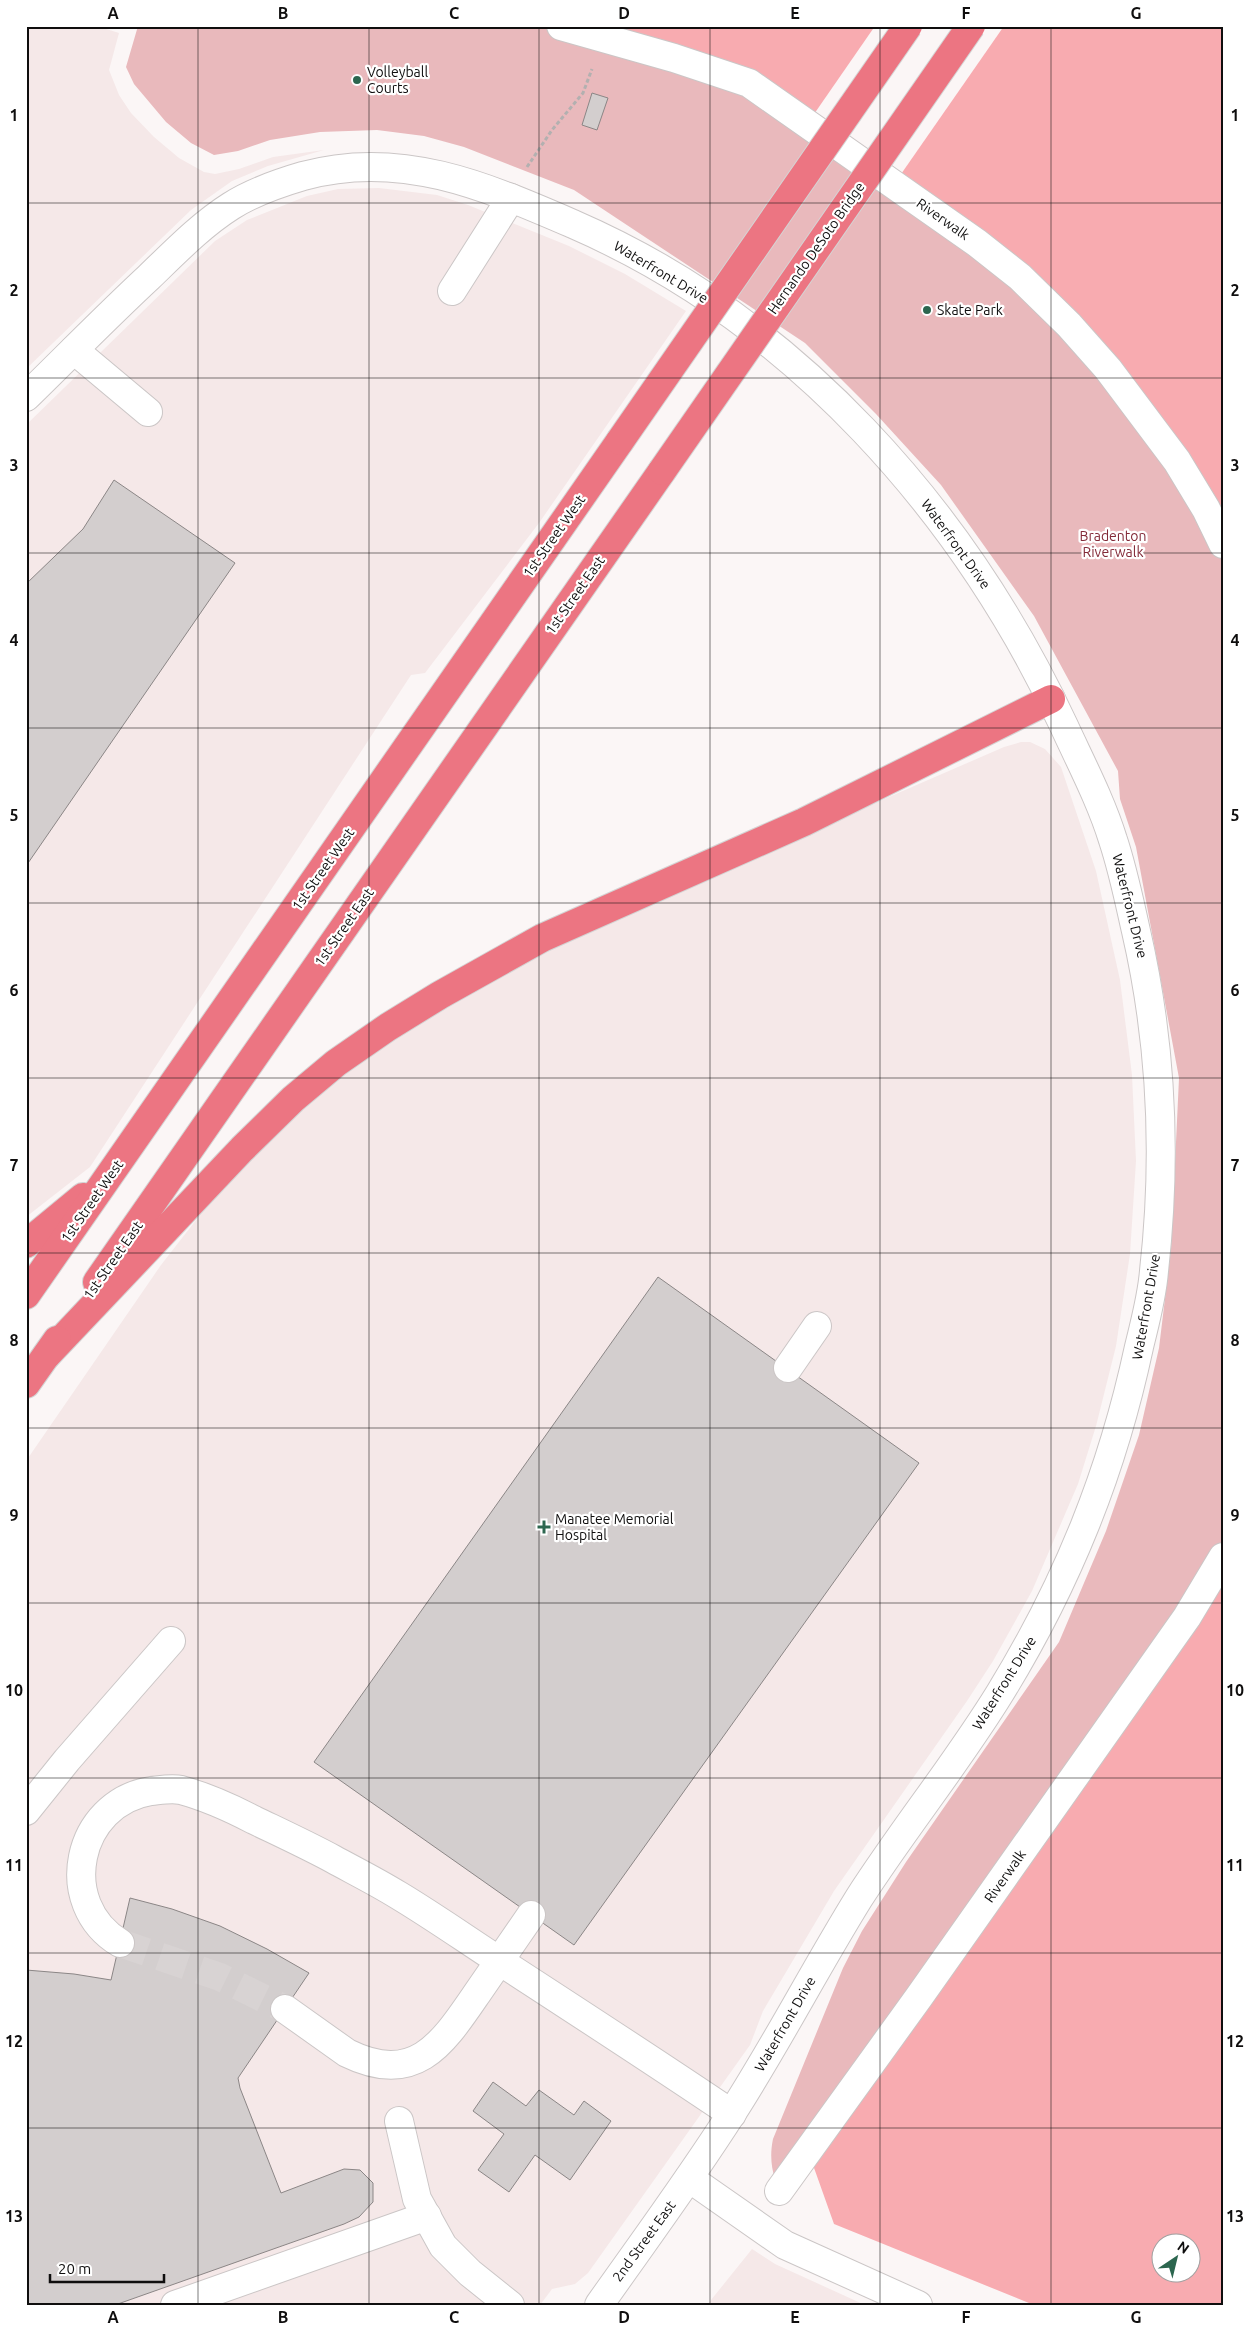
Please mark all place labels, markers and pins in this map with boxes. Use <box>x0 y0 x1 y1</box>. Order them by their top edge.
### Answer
place label: Volleyball Courts <box>367 64 428 96</box>
marker: Volleyball Courts <box>351 74 363 86</box>
place label: Skate Park <box>937 302 1003 318</box>
marker: Skate Park <box>921 304 933 316</box>
place label: Manatee Memorial Hospital <box>555 1511 674 1543</box>
marker: Manatee Memorial Hospital <box>537 1520 551 1534</box>

